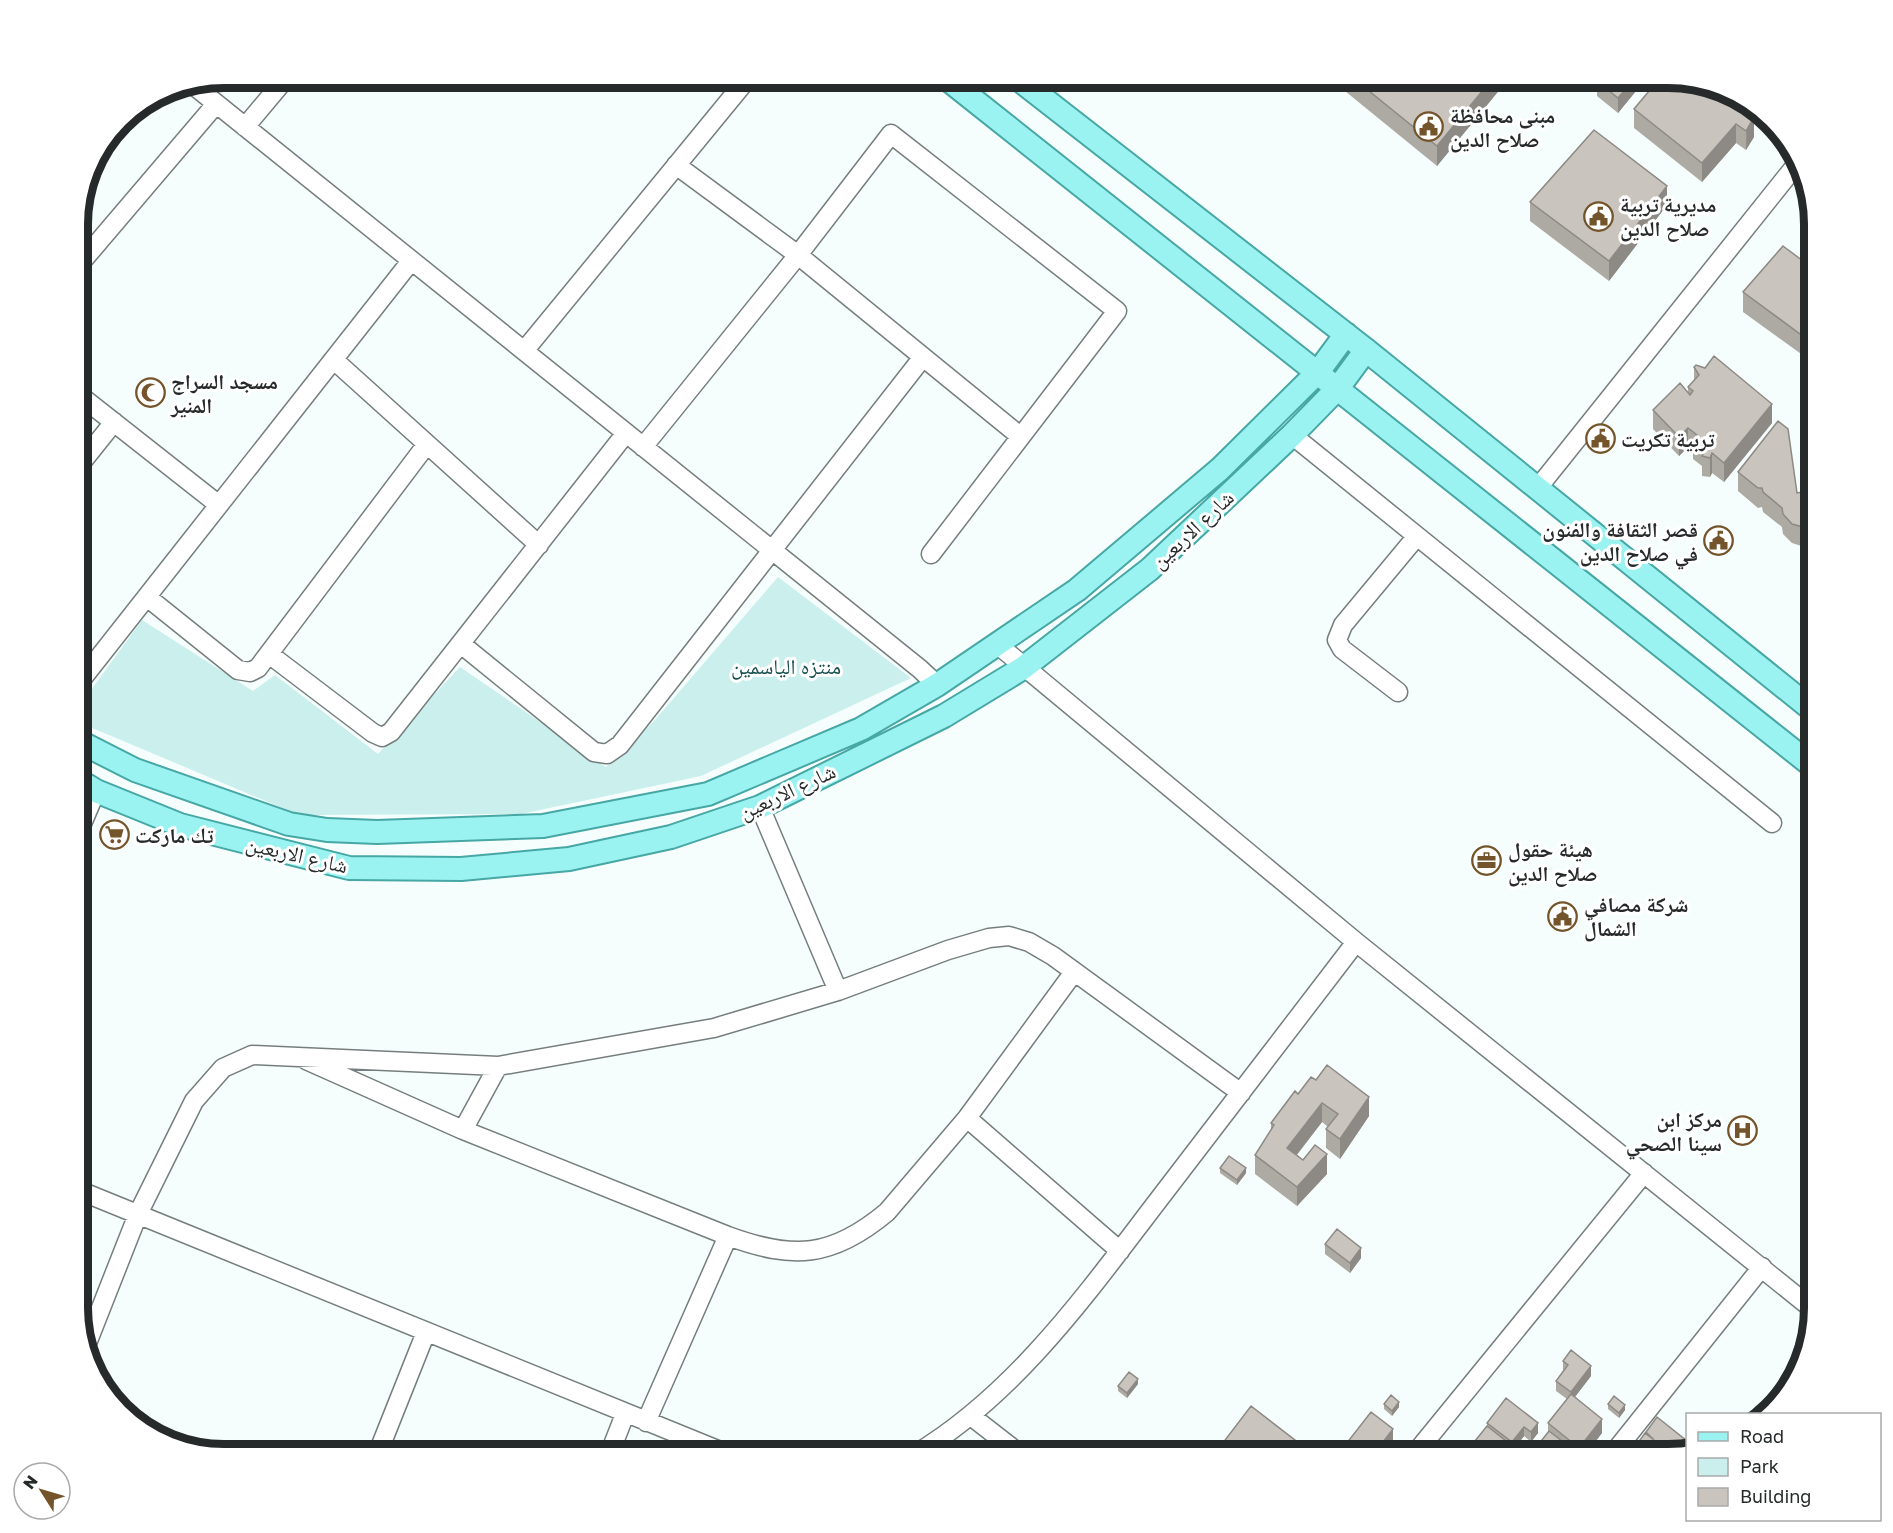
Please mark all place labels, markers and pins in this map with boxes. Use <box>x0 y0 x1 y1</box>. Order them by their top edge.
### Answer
place label: مبنى محافظة صلاح الدين <box>1450 102 1555 153</box>
public building icon: مبنى محافظة صلاح الدين <box>1413 111 1445 143</box>
place label: مديرية تربية صلاح الدين <box>1620 191 1716 242</box>
public building icon: مديرية تربية صلاح الدين <box>1583 200 1615 232</box>
place label: مسجد السراج المنير <box>170 368 278 418</box>
mosque icon: مسجد السراج المنير <box>134 377 166 409</box>
public building icon: تربية تكريت <box>1584 423 1616 455</box>
place label: تربية تكريت <box>1621 426 1715 452</box>
place label: قصر الثقافة والفنون في صلاح الدين <box>1542 516 1698 570</box>
public building icon: قصر الثقافة والفنون في صلاح الدين <box>1703 525 1735 557</box>
supermarket icon: تك ماركت <box>98 819 130 851</box>
place label: تك ماركت <box>135 822 214 848</box>
place label: هيئة حقول صلاح الدين <box>1508 836 1597 887</box>
office icon: هيئة حقول صلاح الدين <box>1471 845 1503 877</box>
place label: شركة مصافي الشمال <box>1584 891 1689 942</box>
public building icon: شركة مصافي الشمال <box>1547 900 1579 932</box>
place label: مركز ابن سينا الصحي <box>1626 1106 1722 1160</box>
hospital icon: مركز ابن سينا الصحي <box>1727 1115 1759 1147</box>

